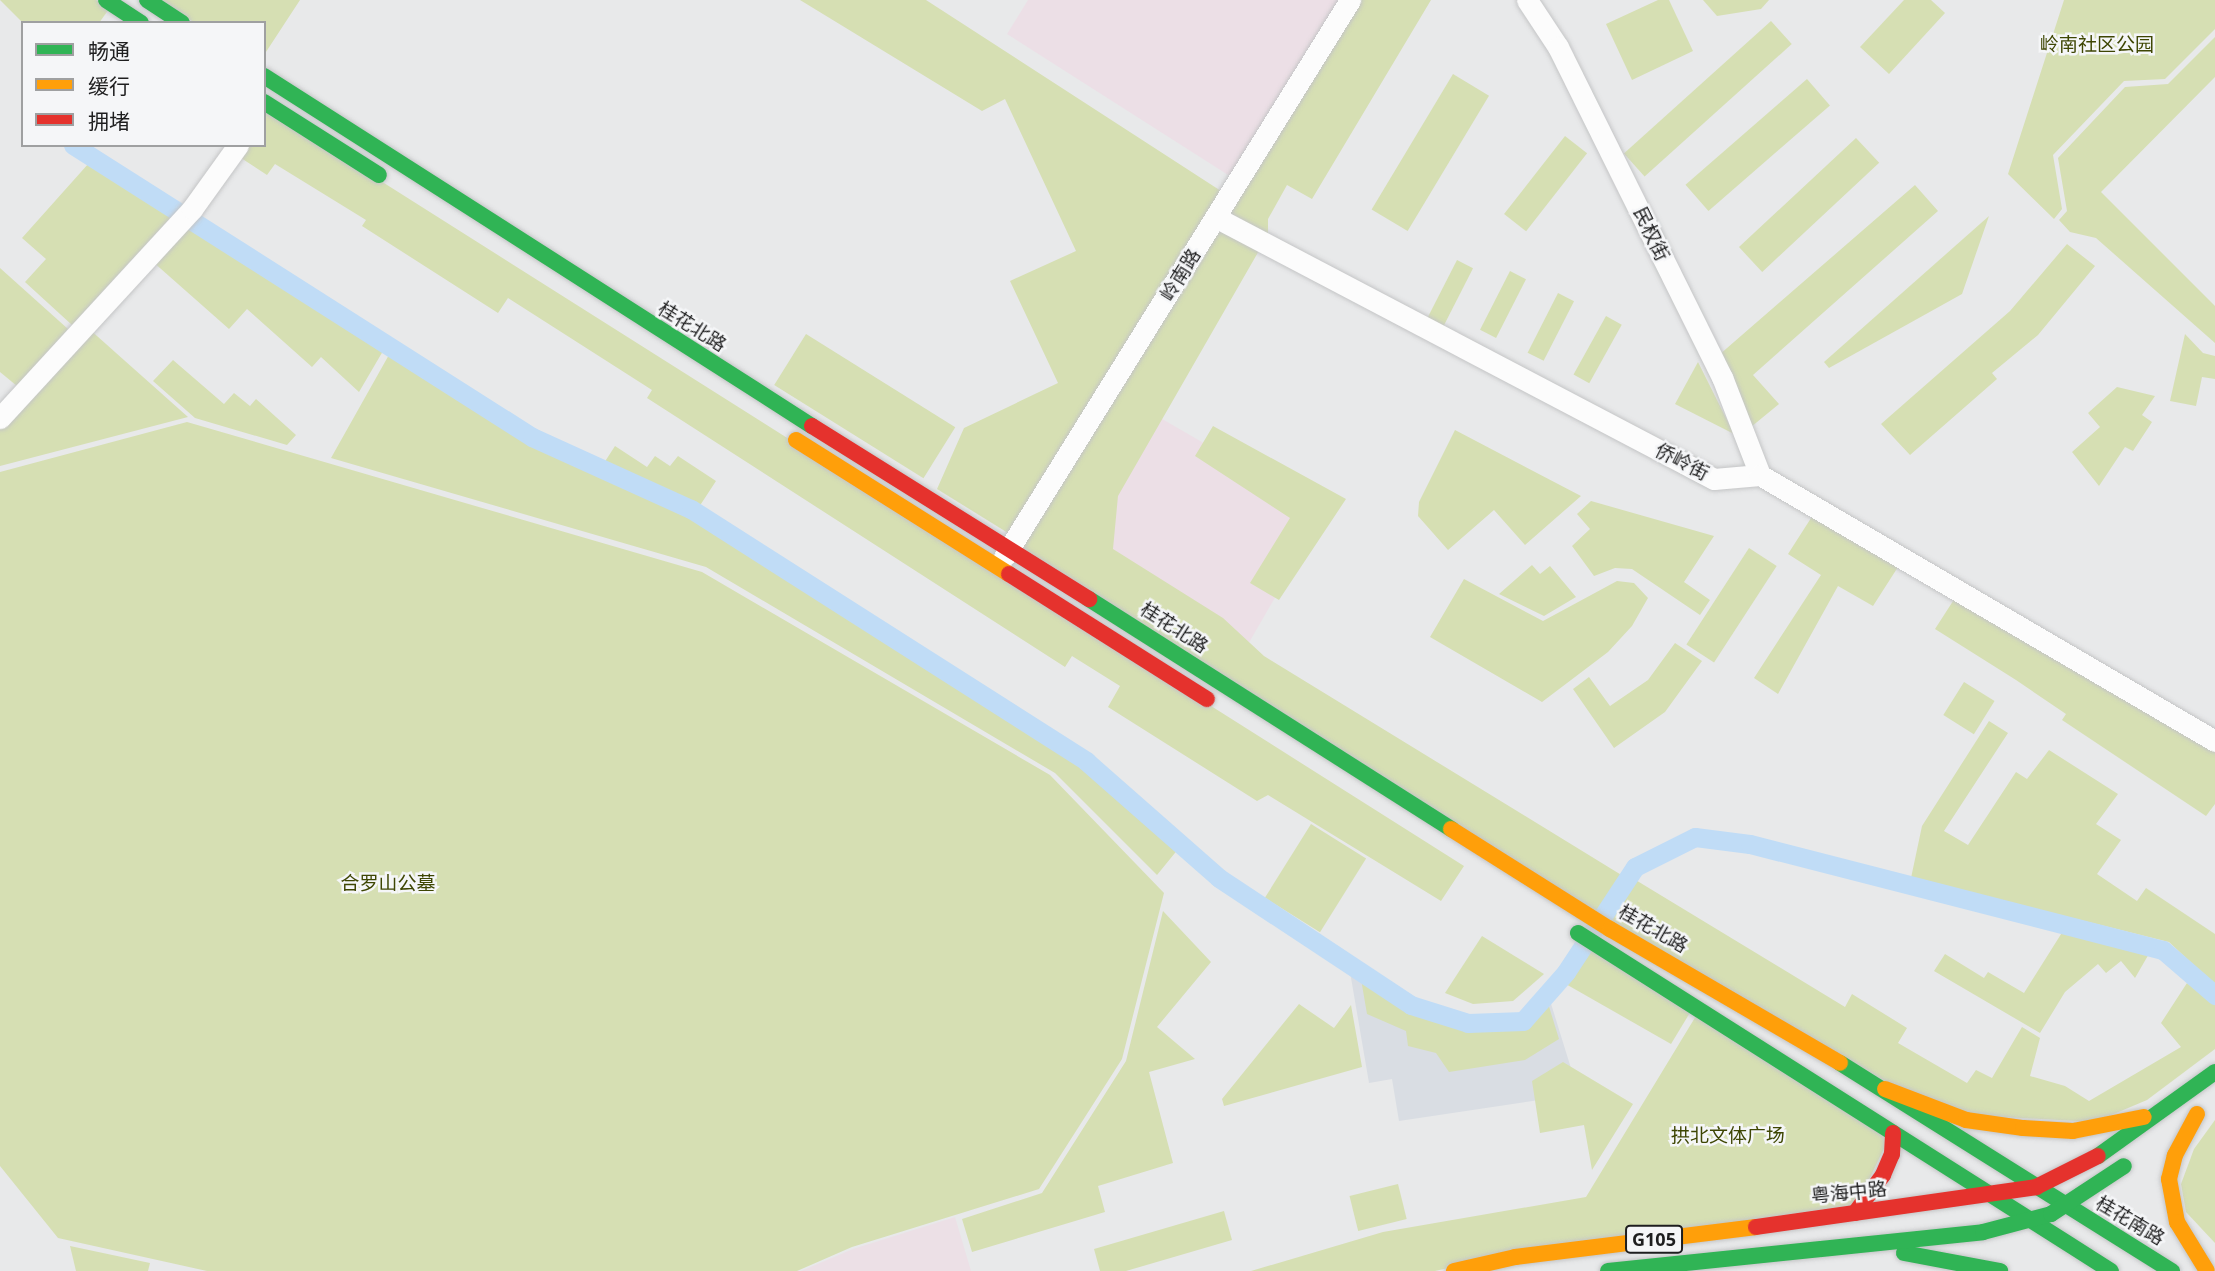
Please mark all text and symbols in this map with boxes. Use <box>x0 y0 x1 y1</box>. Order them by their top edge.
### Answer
legend <box>21 21 266 147</box>
park label: 岭南社区公园 <box>2040 34 2154 56</box>
text: 畅通 <box>88 37 130 65</box>
text: 缓行 <box>88 72 130 100</box>
text: 拥堵 <box>88 107 130 135</box>
street label: 民权街 <box>1628 203 1674 265</box>
street label: 岭南路 <box>1156 245 1206 305</box>
street label: 桂花北路 <box>654 297 730 357</box>
street label: 侨岭街 <box>1651 439 1713 485</box>
street label: 桂花北路 <box>1136 598 1212 658</box>
park label: 合罗山公墓 <box>341 873 435 895</box>
street label: 桂花北路 <box>1614 900 1692 958</box>
park label: 拱北文体广场 <box>1671 1125 1785 1147</box>
street label: 粤海中路 <box>1810 1178 1888 1208</box>
street label: 桂花南路 <box>2092 1192 2168 1250</box>
road number: G105 <box>1624 1224 1684 1254</box>

